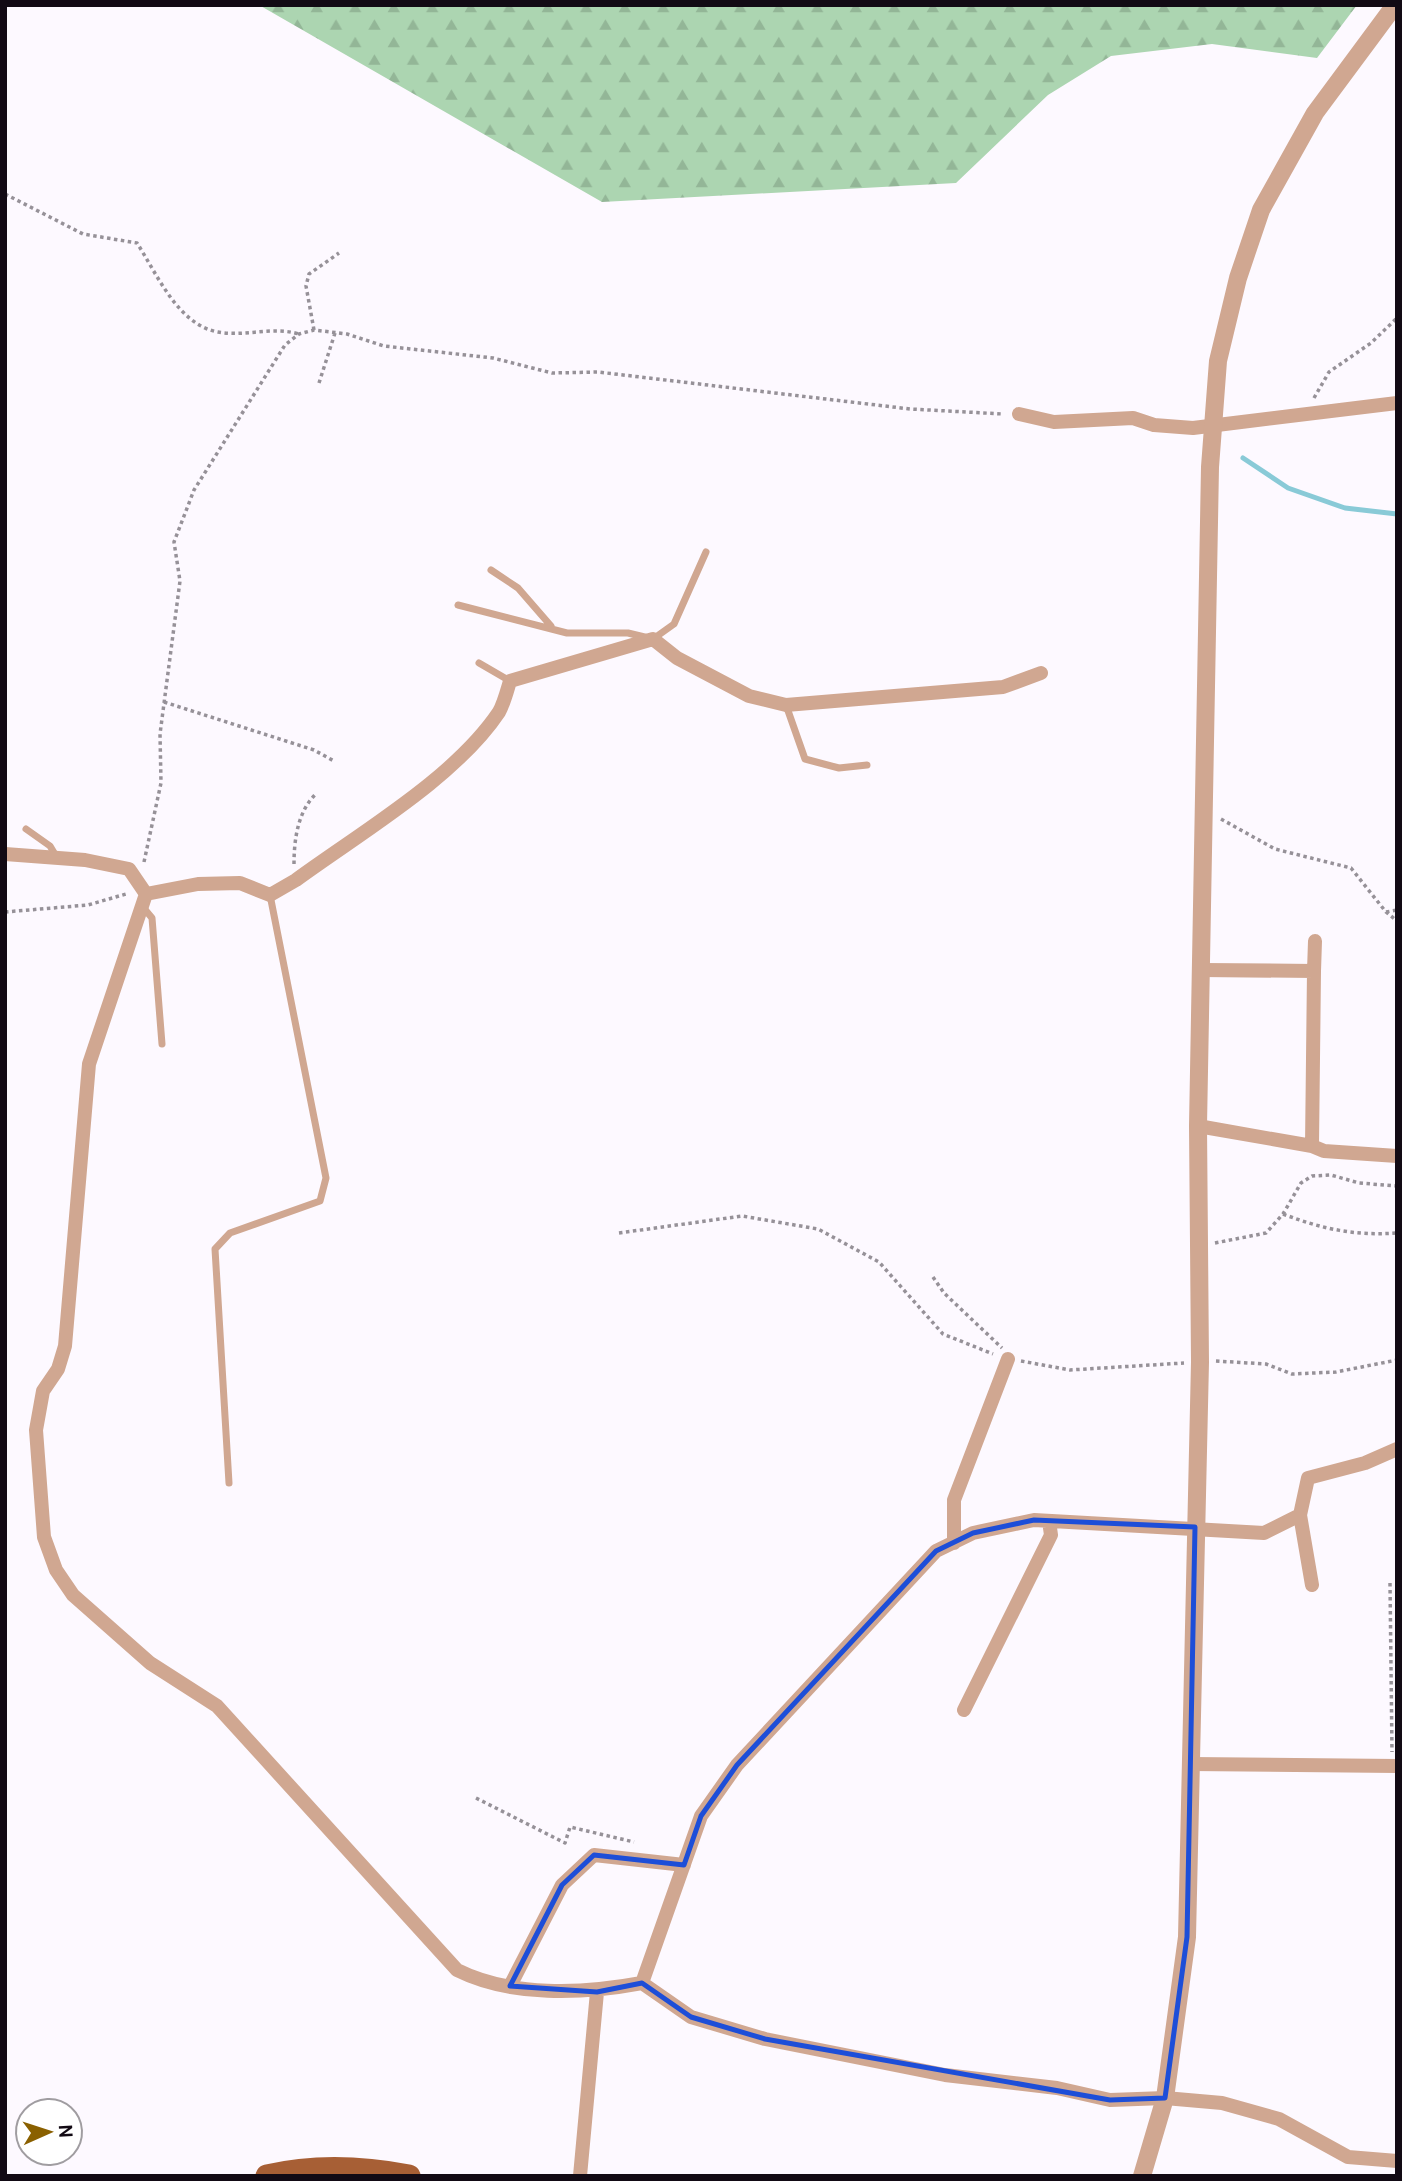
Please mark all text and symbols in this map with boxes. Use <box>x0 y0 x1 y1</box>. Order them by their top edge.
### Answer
north arrow <box>14 2097 84 2167</box>
text: N <box>54 2124 77 2138</box>

